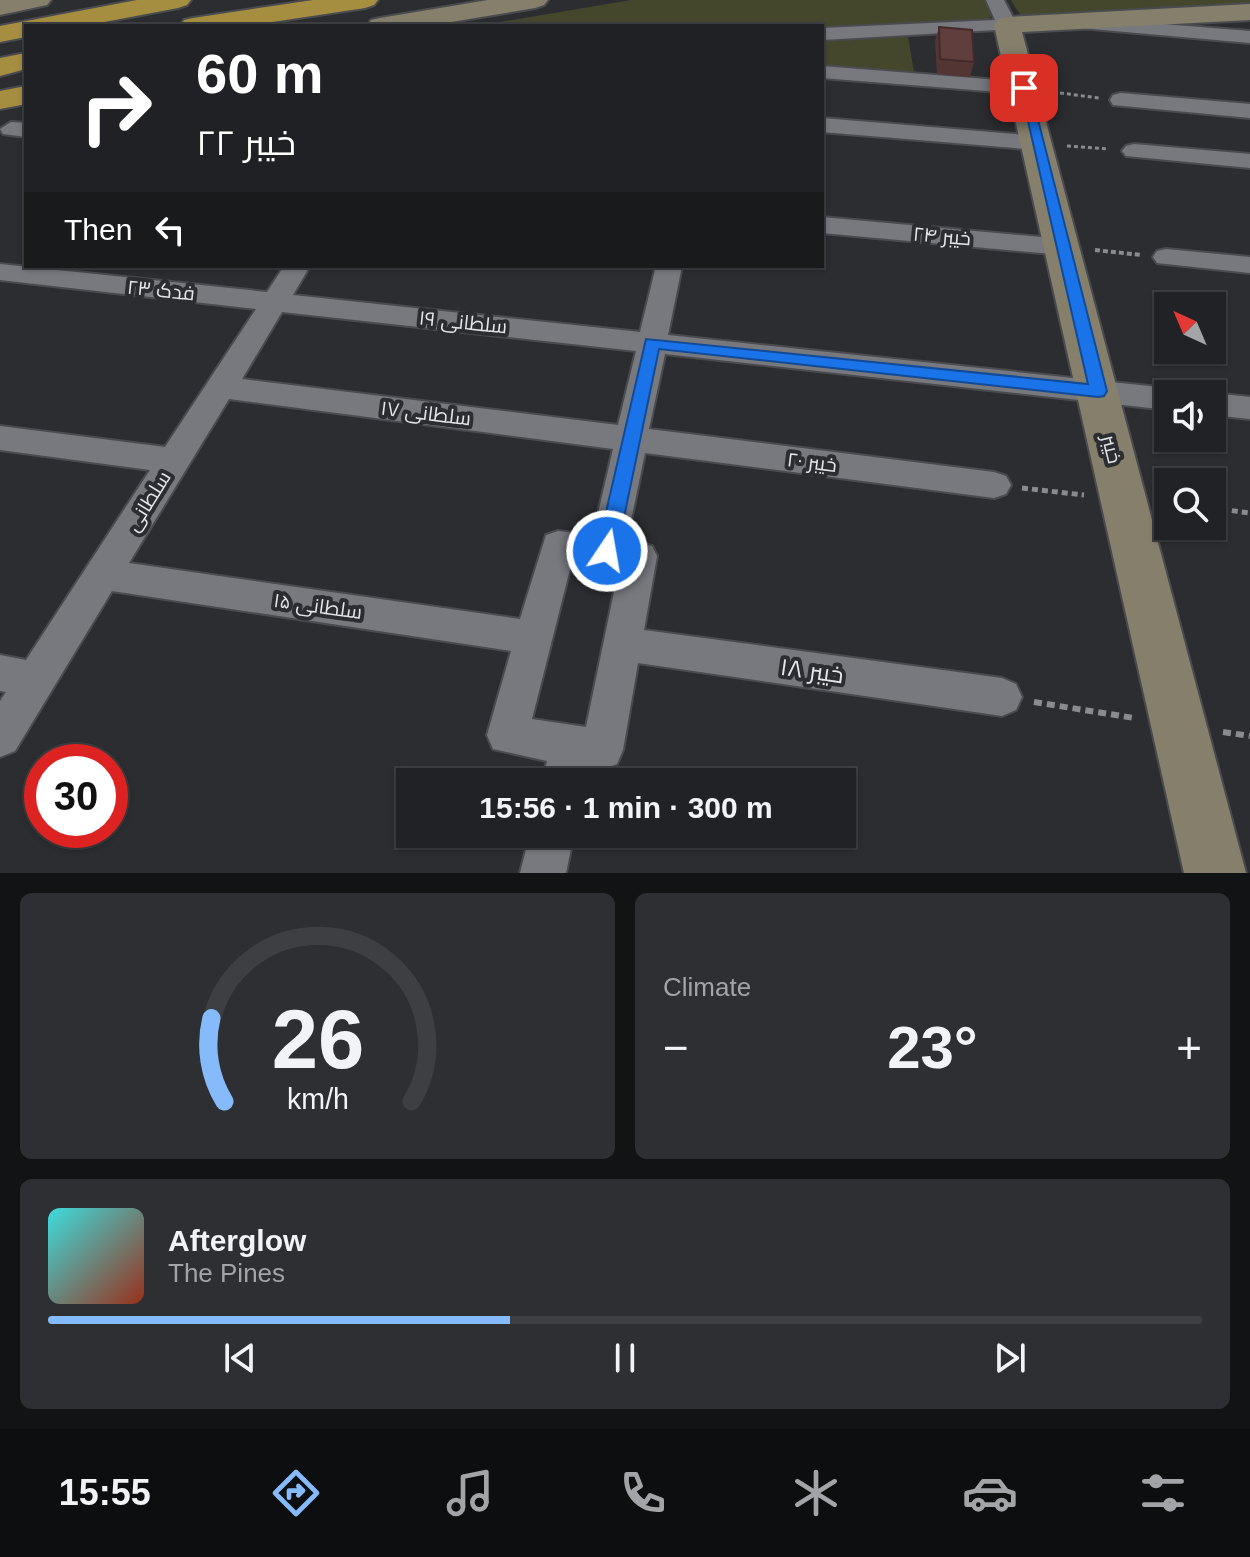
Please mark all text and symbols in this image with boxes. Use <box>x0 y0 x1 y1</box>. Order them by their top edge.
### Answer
text: 60 m <box>196 42 324 105</box>
pin <box>990 54 1058 122</box>
icon: right <box>64 56 168 160</box>
icon: arrive <box>1002 66 1046 110</box>
text: خیبر ۲۲ <box>196 122 296 163</box>
icon: left <box>148 208 192 252</box>
text: Then <box>64 213 132 246</box>
street label: خیبر ۲۴ <box>912 223 972 250</box>
street label: فدک ۲۳ <box>126 275 196 305</box>
north arrow <box>1154 292 1226 364</box>
map controls <box>1154 292 1226 540</box>
street label: سلطانی ۱۹ <box>418 306 508 340</box>
button: sound <box>1154 380 1226 452</box>
street label: سلطانی ۱۷ <box>379 397 472 431</box>
street label: خیبر <box>1097 431 1126 466</box>
street label: خیبر ۲۰ <box>786 448 838 477</box>
street label: سلطانی <box>121 467 177 536</box>
button: search <box>1154 468 1226 540</box>
position arrow <box>565 509 649 593</box>
street label: سلطانی ۱۵ <box>272 589 364 625</box>
street label: خیبر ۱۸ <box>779 653 845 688</box>
speed limit sign: 30 <box>24 744 128 848</box>
text: 15:56 · 1 min · 300 m <box>479 791 773 824</box>
text: Climate <box>663 972 751 1002</box>
text: 26 <box>271 993 364 1086</box>
text: 23° <box>887 1014 978 1081</box>
text: − <box>663 1023 689 1072</box>
text: + <box>1176 1023 1202 1072</box>
text: km/h <box>287 1083 348 1115</box>
text: Afterglow <box>168 1224 306 1257</box>
text: The Pines <box>168 1258 285 1288</box>
icon: previous <box>218 1336 262 1380</box>
icon: pause <box>603 1336 647 1380</box>
icon: next <box>988 1336 1032 1380</box>
icon: directions <box>268 1465 324 1521</box>
icon: music <box>442 1465 498 1521</box>
icon: phone <box>615 1465 671 1521</box>
icon: climate <box>788 1465 844 1521</box>
icon: car <box>962 1465 1018 1521</box>
icon: filters <box>1135 1465 1191 1521</box>
text: 15:55 <box>59 1472 151 1513</box>

